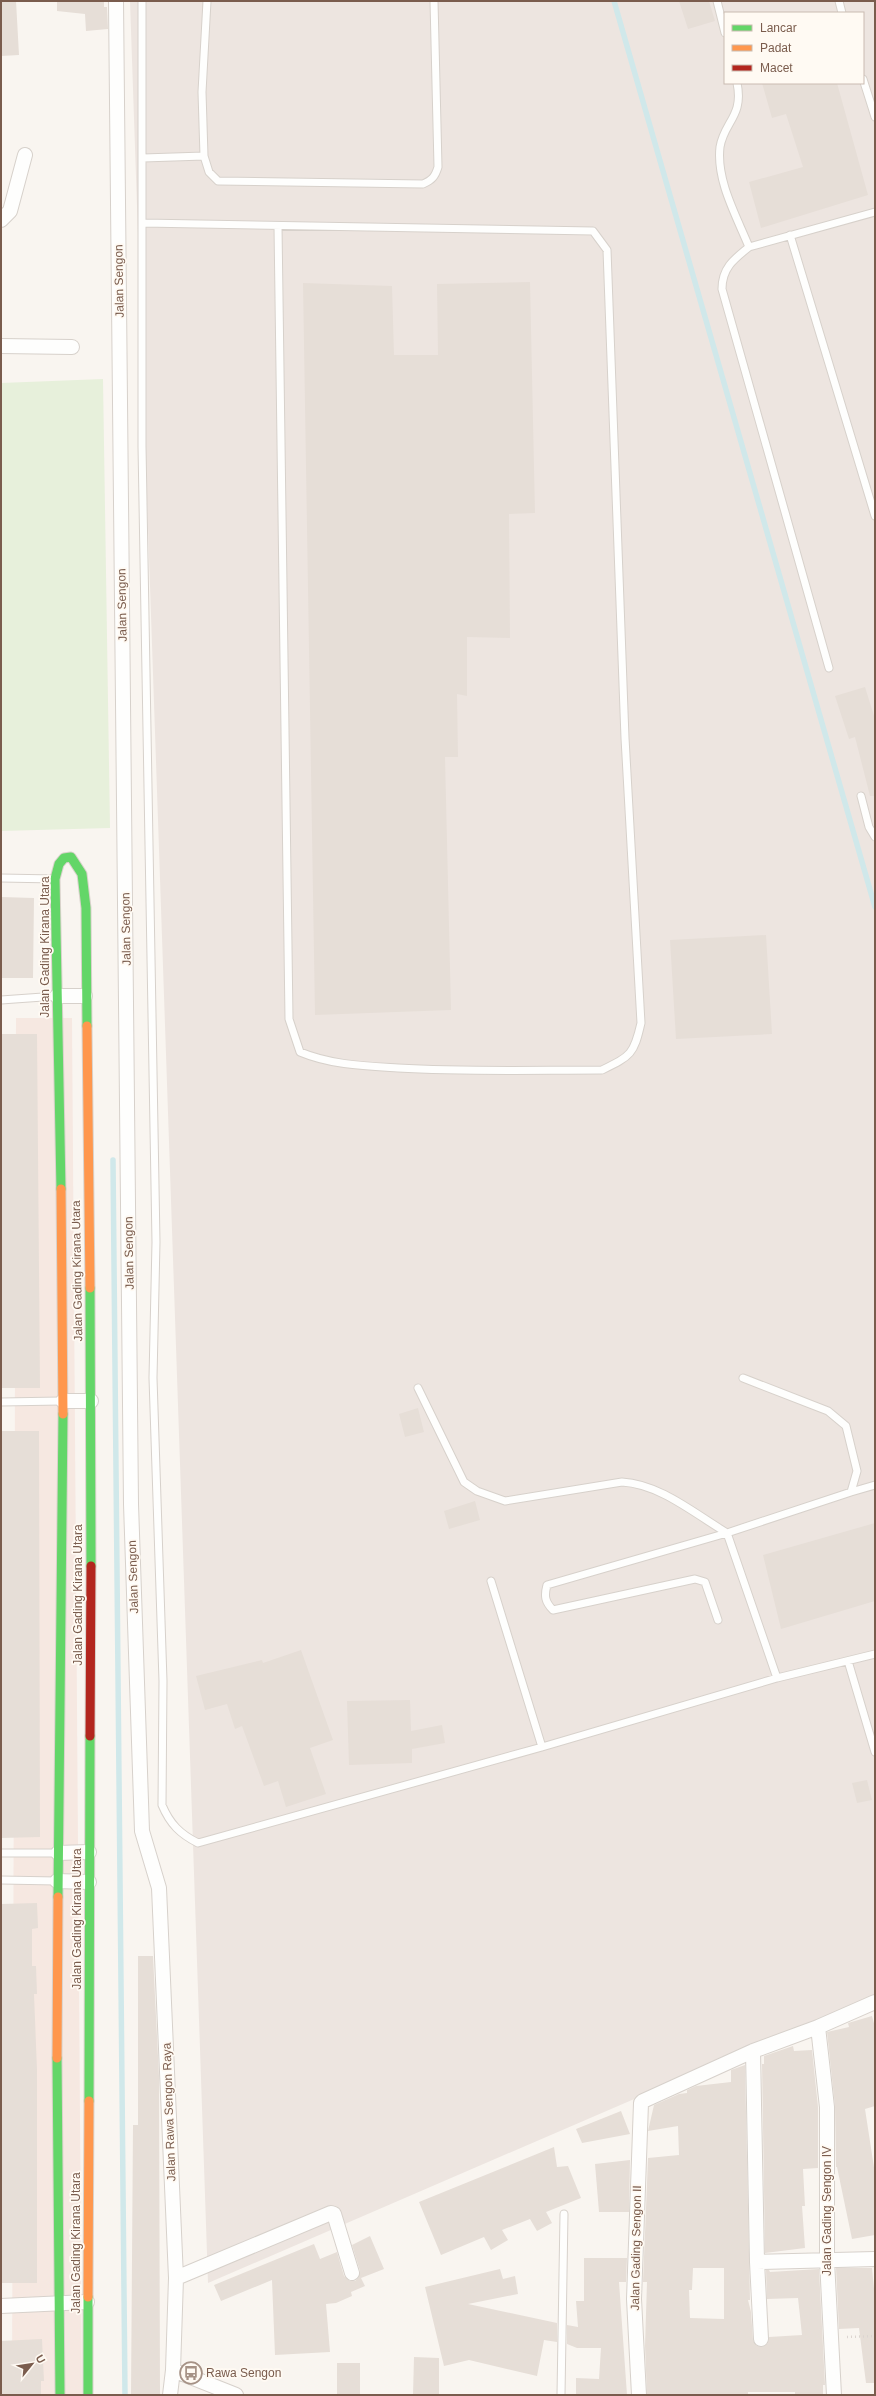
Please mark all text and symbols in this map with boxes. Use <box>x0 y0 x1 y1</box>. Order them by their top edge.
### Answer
legend <box>724 12 864 84</box>
text: Lancar <box>760 21 797 35</box>
text: Padat <box>760 41 792 55</box>
text: Macet <box>760 61 793 75</box>
street label: Jalan Sengon <box>111 244 127 318</box>
street label: Jalan Sengon <box>114 568 130 642</box>
street label: Jalan Gading Kirana Utara <box>38 876 52 1018</box>
street label: Jalan Sengon <box>118 892 134 966</box>
street label: Jalan Gading Kirana Utara <box>69 1200 85 1342</box>
street label: Jalan Sengon <box>121 1216 137 1290</box>
street label: Jalan Gading Kirana Utara <box>71 1524 85 1666</box>
street label: Jalan Sengon <box>125 1540 141 1614</box>
street label: Jalan Gading Kirana Utara <box>70 1848 84 1990</box>
street label: Jalan Rawa Sengon Raya <box>160 2042 178 2182</box>
street label: Jalan Gading Sengon IV <box>820 2146 834 2276</box>
street label: Jalan Gading Kirana Utara <box>69 2172 83 2314</box>
street label: Jalan Gading Sengon II <box>628 2185 644 2311</box>
north arrow <box>12 2344 52 2384</box>
text: U <box>33 2353 48 2365</box>
bus stop icon: Rawa Sengon <box>178 2360 204 2386</box>
place label: Rawa Sengon <box>206 2366 281 2380</box>

